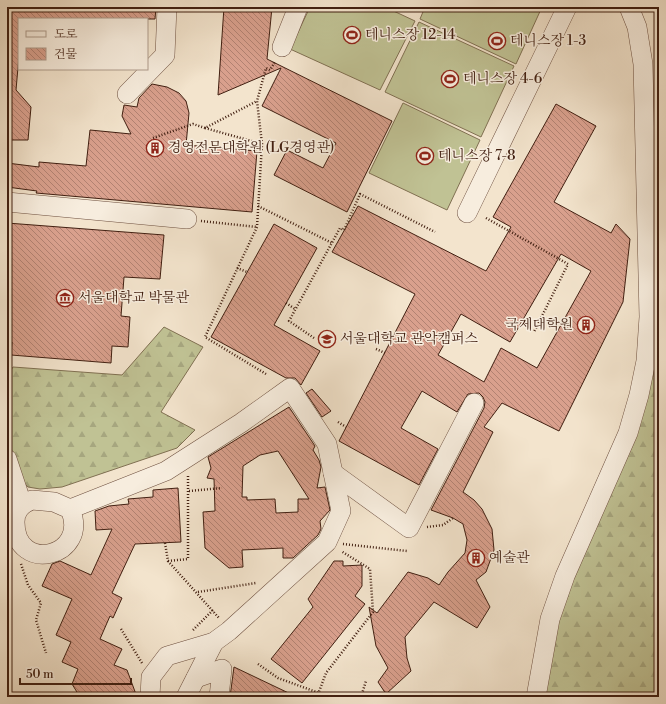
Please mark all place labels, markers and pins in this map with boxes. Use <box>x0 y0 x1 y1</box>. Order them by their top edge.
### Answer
sports icon: 테니스장 12-14 <box>342 25 362 45</box>
place label: 테니스장 12-14 <box>365 26 456 44</box>
sports icon: 테니스장 1-3 <box>487 31 507 51</box>
place label: 테니스장 1-3 <box>510 32 587 50</box>
sports icon: 테니스장 4-6 <box>440 69 460 89</box>
place label: 테니스장 4-6 <box>463 70 543 88</box>
building icon: 경영전문대학원 (LG경영관) <box>145 138 165 158</box>
place label: 경영전문대학원 (LG경영관) <box>168 139 334 157</box>
sports icon: 테니스장 7-8 <box>415 146 435 166</box>
place label: 테니스장 7-8 <box>438 147 516 165</box>
museum icon: 서울대학교 박물관 <box>55 288 75 308</box>
place label: 서울대학교 박물관 <box>78 289 190 307</box>
building icon: 국제대학원 <box>576 315 596 335</box>
place label: 국제대학원 <box>505 316 573 334</box>
school or university icon: 서울대학교 관악캠퍼스 <box>317 329 337 349</box>
place label: 서울대학교 관악캠퍼스 <box>340 330 479 348</box>
building icon: 예술관 <box>466 548 486 568</box>
place label: 예술관 <box>489 549 530 567</box>

